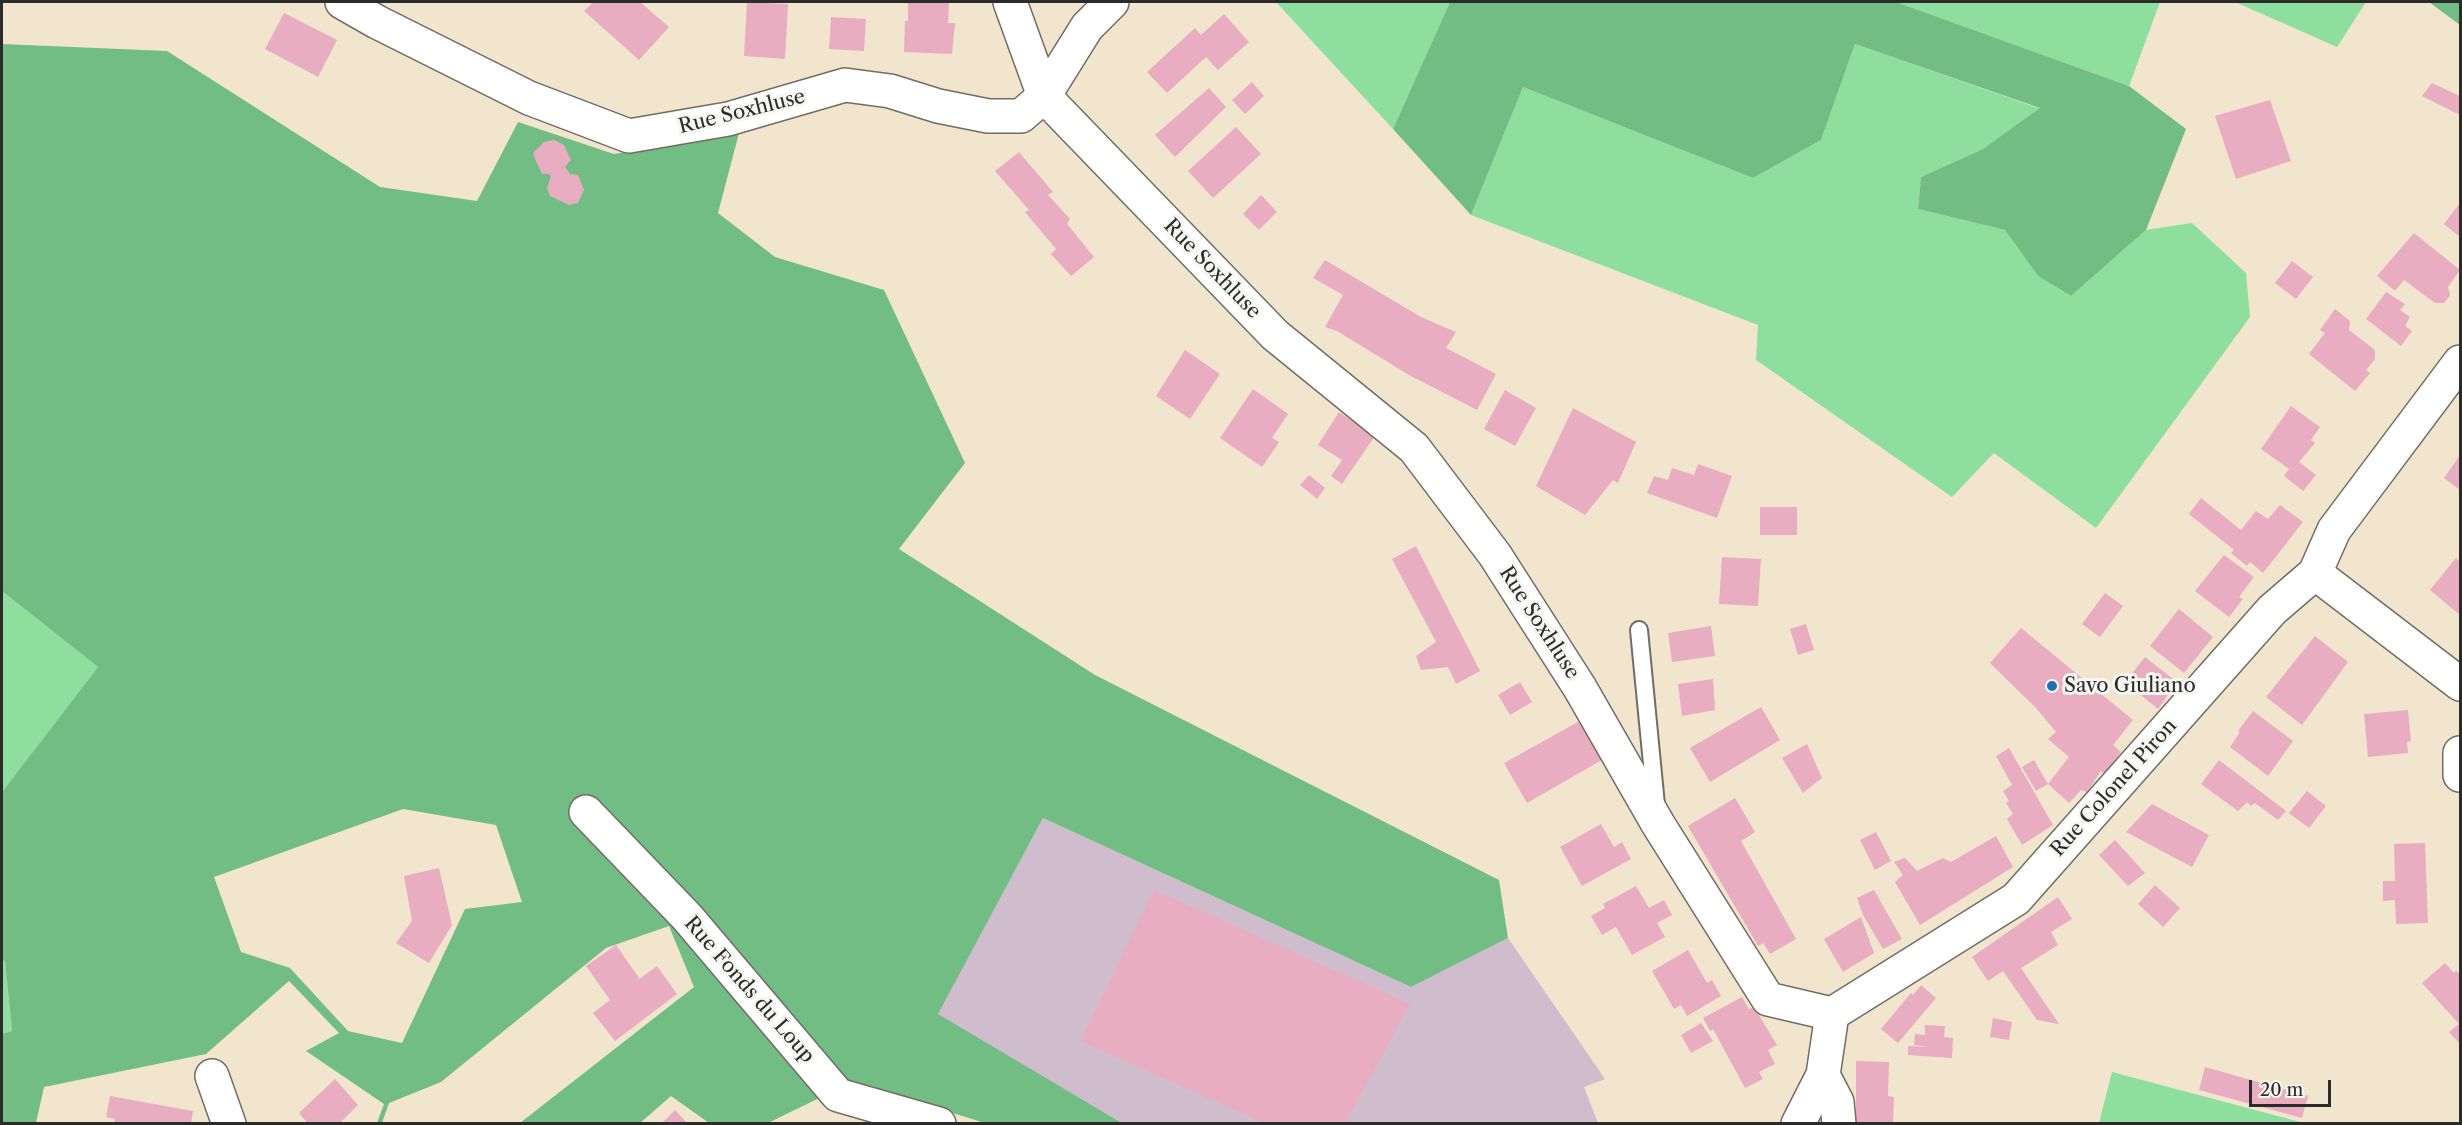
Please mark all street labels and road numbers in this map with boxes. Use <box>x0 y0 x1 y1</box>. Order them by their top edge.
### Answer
street label: Rue Soxhluse <box>676 85 808 139</box>
street label: Rue Soxhluse <box>1158 214 1266 324</box>
street label: Rue Soxhluse <box>1494 562 1584 684</box>
street label: Rue Colonel Piron <box>2046 714 2182 862</box>
street label: Rue Fonds du Loup <box>679 912 819 1068</box>

